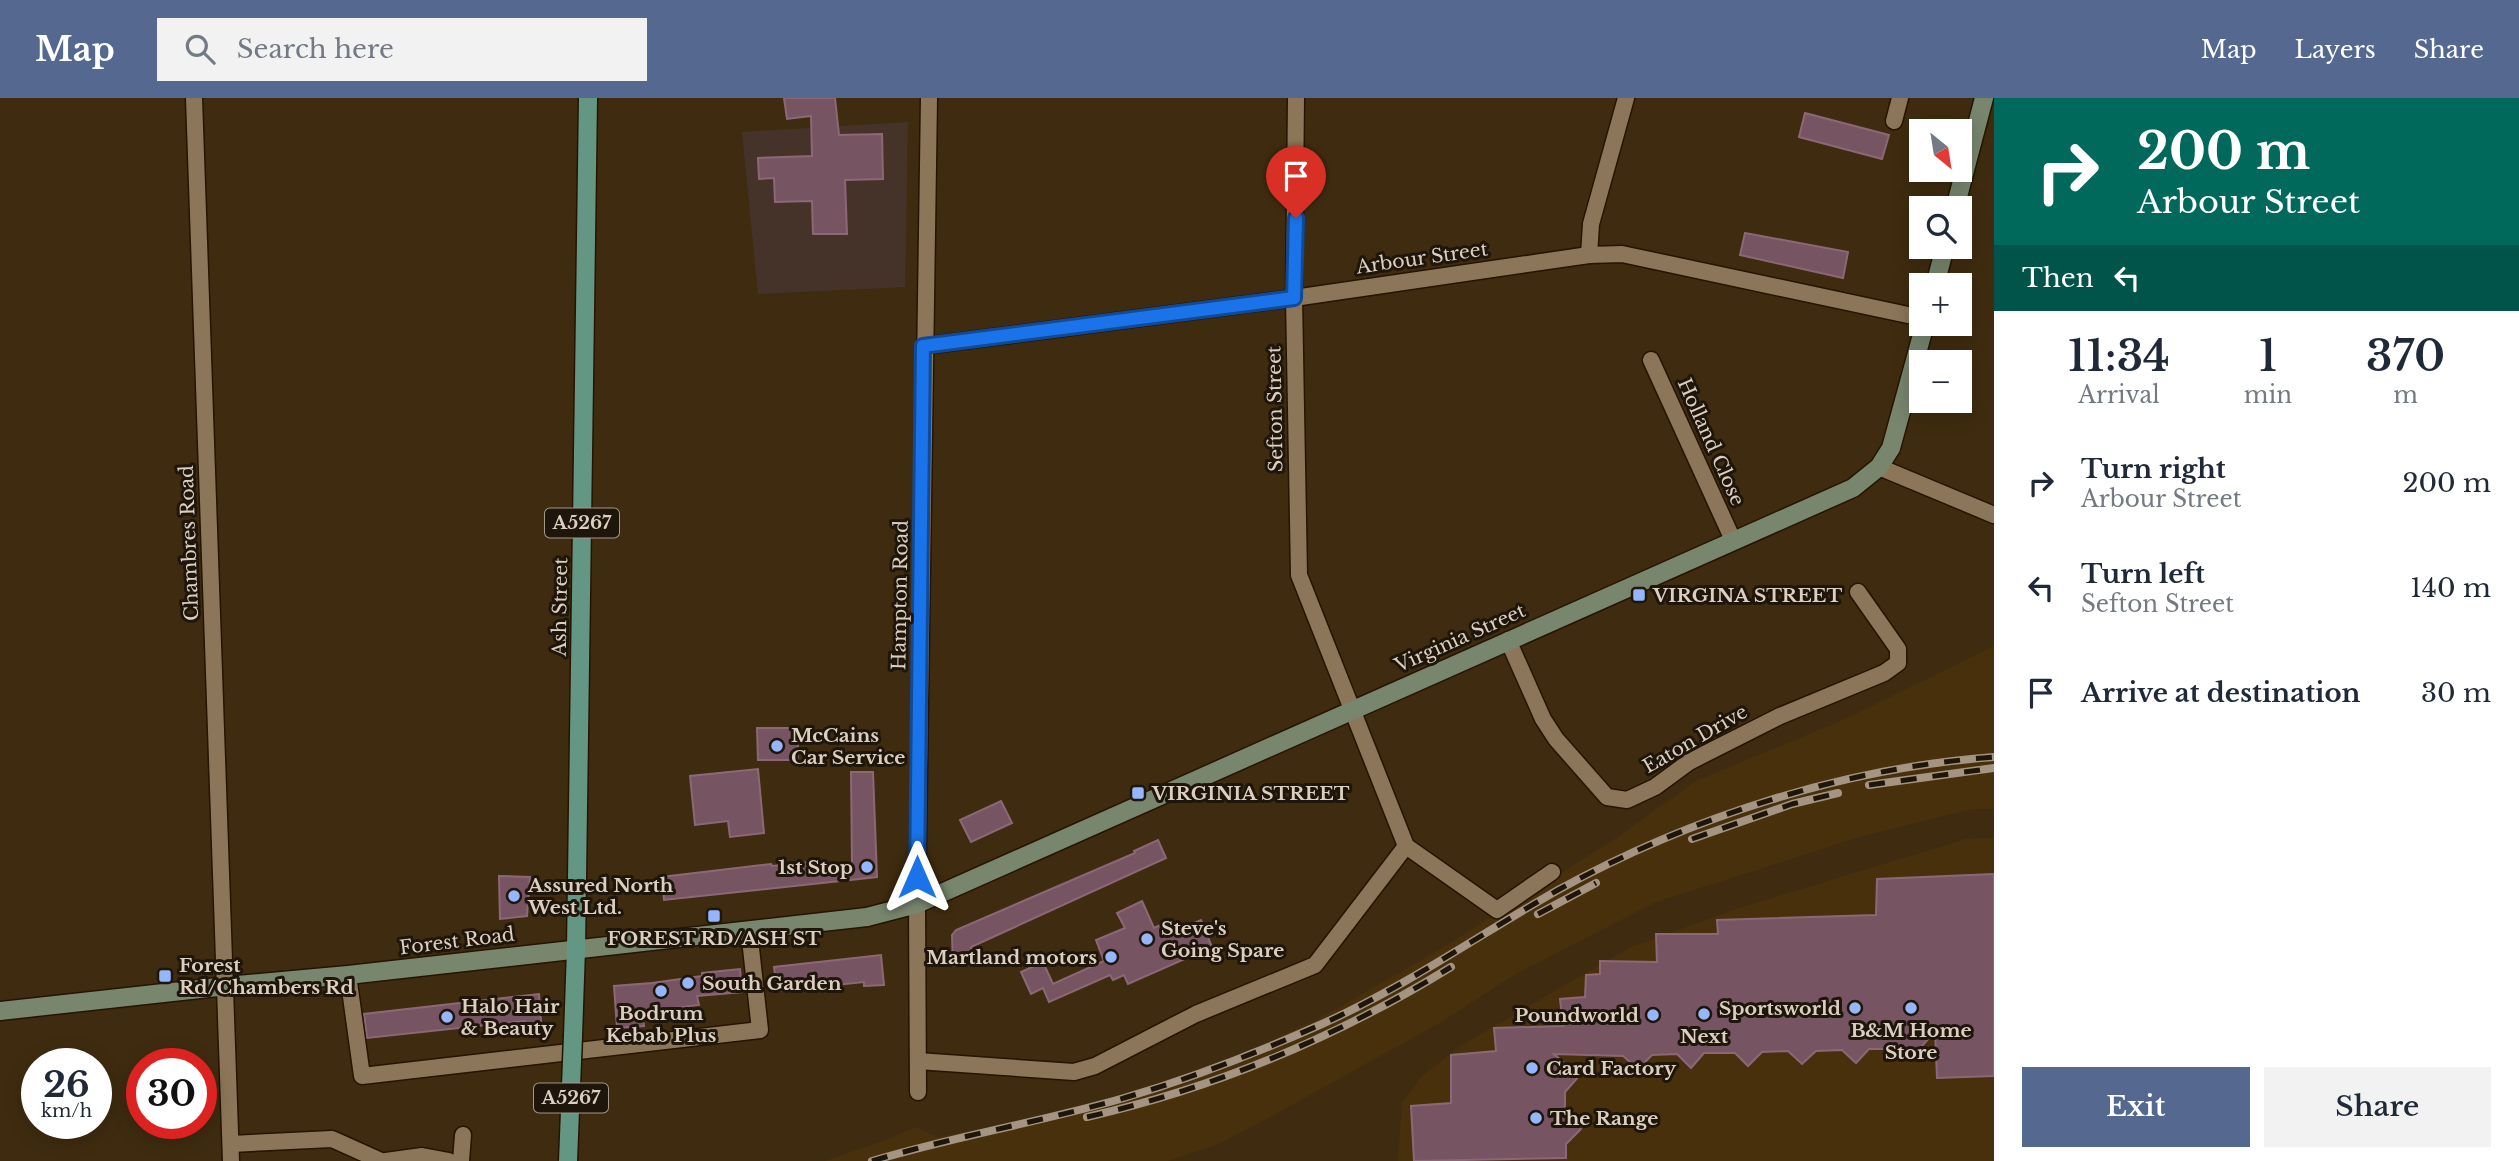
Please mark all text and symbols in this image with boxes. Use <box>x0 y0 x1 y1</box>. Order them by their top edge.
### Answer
search box <box>157 18 647 81</box>
text: Map <box>35 29 115 70</box>
icon: search <box>181 30 219 68</box>
text: Search here <box>237 33 394 65</box>
text: Map <box>2201 35 2257 64</box>
text: Layers <box>2295 35 2376 64</box>
text: Share <box>2414 35 2484 64</box>
north arrow <box>1909 119 1972 182</box>
map controls <box>1909 119 1972 413</box>
text: 200 m <box>2137 121 2310 182</box>
icon: right <box>2022 126 2113 217</box>
pin <box>1266 146 1326 218</box>
icon: arrive <box>1277 157 1315 195</box>
text: Arbour Street <box>2137 182 2360 222</box>
button: search <box>1909 196 1972 259</box>
street label: Arbour Street <box>1354 237 1490 279</box>
icon: left <box>2108 259 2146 297</box>
text: Then <box>2022 262 2094 294</box>
button: + <box>1909 273 1972 336</box>
text: 11:34 <box>2068 330 2170 382</box>
text: 1 <box>2259 330 2277 382</box>
text: 370 <box>2366 330 2445 382</box>
street label: Sefton Street <box>1262 345 1288 472</box>
button: − <box>1909 350 1972 413</box>
street label: Holland Close <box>1673 375 1749 509</box>
text: Arrival <box>2078 381 2160 409</box>
text: min <box>2244 381 2292 409</box>
text: m <box>2393 381 2418 409</box>
text: Turn right <box>2081 453 2226 485</box>
street label: Chambres Road <box>175 464 203 621</box>
icon: right <box>2022 464 2060 502</box>
text: 200 m <box>2402 467 2491 499</box>
text: Arbour Street <box>2081 485 2241 513</box>
road number: A5267 <box>545 508 619 538</box>
street label: Hampton Road <box>887 520 913 670</box>
street label: Ash Street <box>548 557 572 658</box>
text: Turn left <box>2081 558 2205 590</box>
icon: left <box>2022 569 2060 607</box>
text: 140 m <box>2410 572 2491 604</box>
place label: VIRGINA STREET <box>1652 584 1842 607</box>
marker: VIRGINA STREET <box>1631 587 1647 603</box>
text: Sefton Street <box>2081 590 2234 618</box>
street label: Virginia Street <box>1390 599 1530 678</box>
icon: arrive <box>2022 674 2060 712</box>
text: Arrive at destination <box>2081 677 2361 709</box>
text: 30 m <box>2421 677 2491 709</box>
street label: Eaton Drive <box>1639 700 1751 778</box>
place label: McCains Car Service <box>791 724 905 769</box>
marker: McCains Car Service <box>769 738 785 754</box>
place label: VIRGINIA STREET <box>1151 782 1350 805</box>
marker: VIRGINIA STREET <box>1130 785 1146 801</box>
position arrow <box>880 840 954 914</box>
place label: 1st Stop <box>778 856 853 879</box>
marker: 1st Stop <box>859 859 875 875</box>
place label: Assured North West Ltd. <box>527 874 674 919</box>
marker: Assured North West Ltd. <box>506 888 522 904</box>
marker: FOREST RD/ASH ST <box>706 908 722 924</box>
place label: Steve's Going Spare <box>1161 917 1284 962</box>
street label: Forest Road <box>398 923 516 959</box>
place label: FOREST RD/ASH ST <box>607 927 821 950</box>
marker: Steve's Going Spare <box>1139 931 1155 947</box>
place label: Martland motors <box>926 946 1097 969</box>
marker: Martland motors <box>1103 949 1119 965</box>
place label: Forest Rd/Chambers Rd <box>179 954 354 999</box>
marker: Forest Rd/Chambers Rd <box>157 968 173 984</box>
place label: South Garden <box>702 972 842 995</box>
marker: South Garden <box>680 975 696 991</box>
marker: Bodrum Kebab Plus <box>653 983 669 999</box>
place label: Halo Hair & Beauty <box>461 995 560 1040</box>
place label: Sportsworld <box>1719 997 1841 1020</box>
marker: Sportsworld <box>1847 1000 1863 1016</box>
marker: B&M Home Store <box>1903 1000 1919 1016</box>
place label: Bodrum Kebab Plus <box>606 1002 716 1047</box>
place label: Poundworld <box>1515 1004 1639 1027</box>
marker: Next <box>1696 1006 1712 1022</box>
marker: Poundworld <box>1645 1007 1661 1023</box>
marker: Halo Hair & Beauty <box>439 1009 455 1025</box>
place label: B&M Home Store <box>1850 1019 1972 1064</box>
place label: Next <box>1680 1025 1729 1048</box>
speed limit sign: 30 <box>126 1048 217 1139</box>
place label: Card Factory <box>1546 1057 1677 1080</box>
marker: Card Factory <box>1524 1060 1540 1076</box>
text: 26 <box>43 1063 90 1106</box>
button: Exit <box>2022 1067 2250 1147</box>
button: Share <box>2264 1067 2491 1147</box>
road number: A5267 <box>534 1084 608 1113</box>
text: km/h <box>41 1100 92 1122</box>
place label: The Range <box>1550 1107 1658 1130</box>
marker: The Range <box>1528 1110 1544 1126</box>

